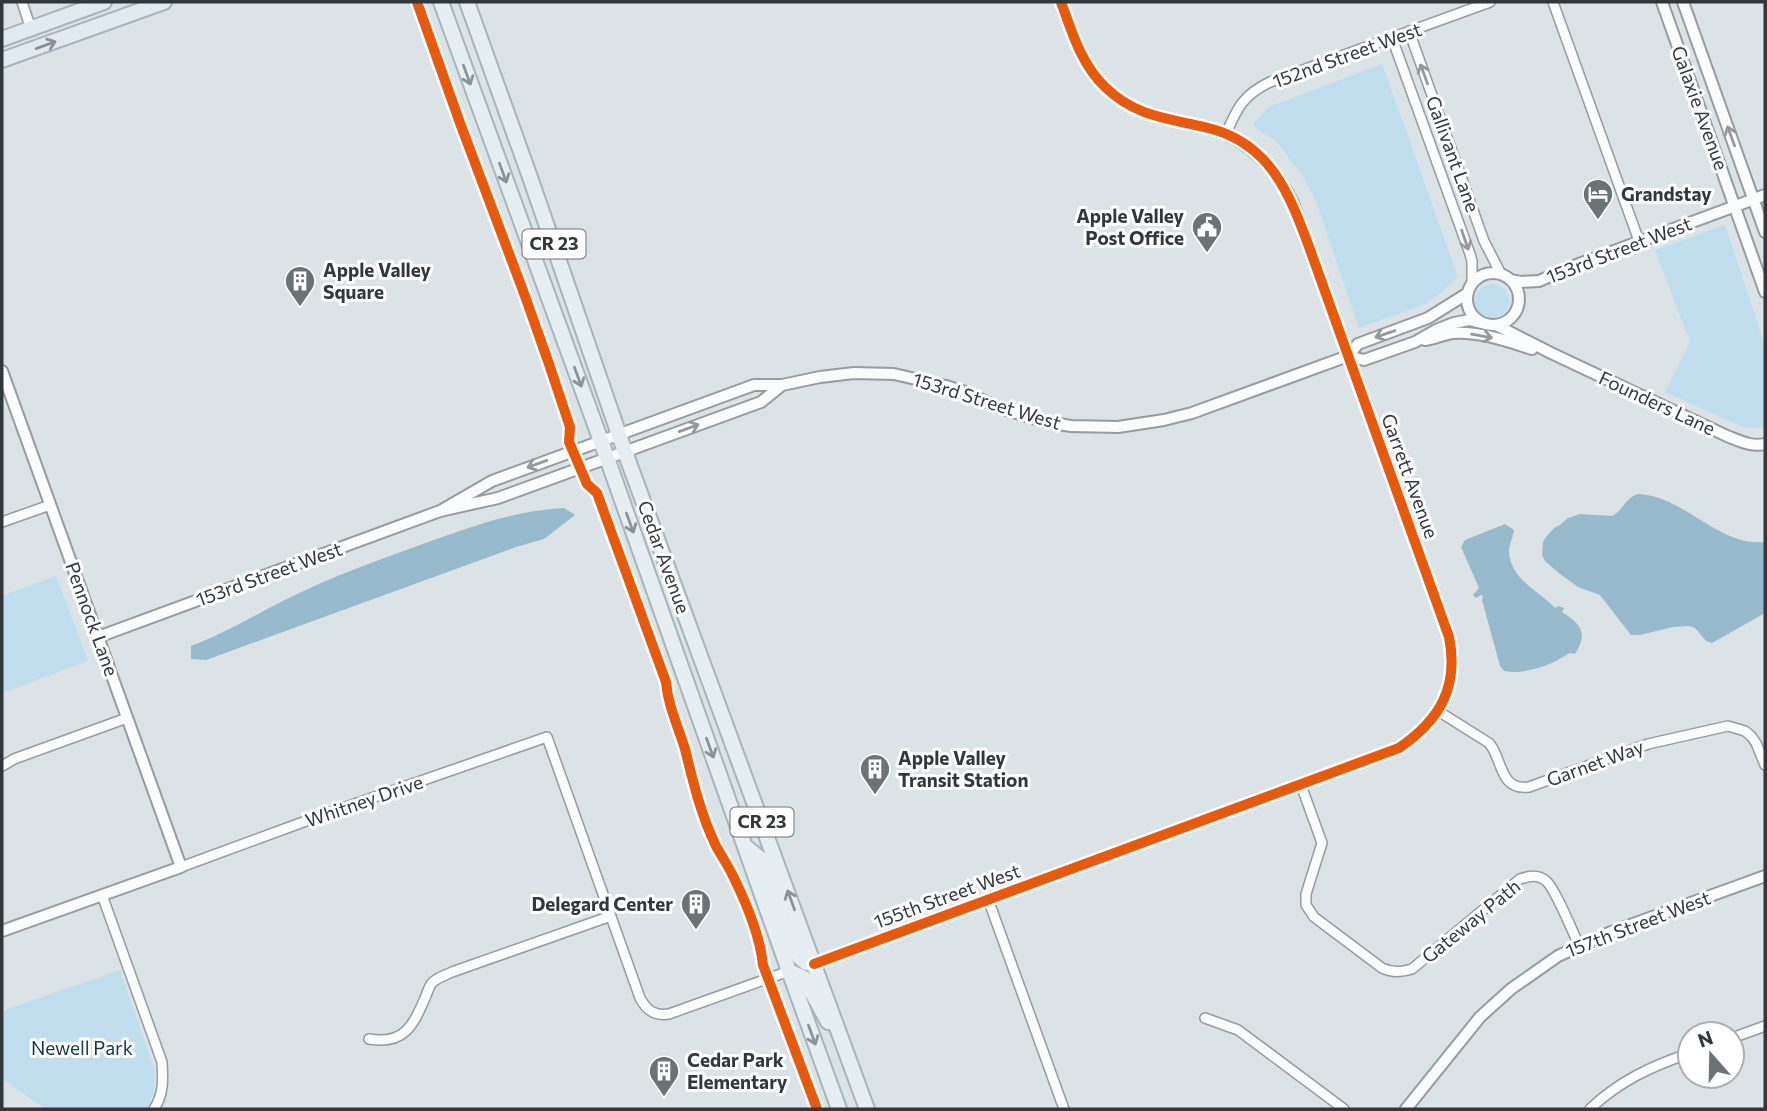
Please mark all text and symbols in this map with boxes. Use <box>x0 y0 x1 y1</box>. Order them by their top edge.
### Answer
street label: 152nd Street West <box>1269 17 1425 92</box>
one-way arrow <box>34 38 56 50</box>
street label: Galaxie Avenue <box>1667 43 1734 173</box>
one-way arrow <box>462 63 474 85</box>
one-way arrow <box>1417 63 1430 85</box>
street label: Gallivant Lane <box>1422 93 1485 215</box>
one-way arrow <box>1724 125 1736 147</box>
one-way arrow <box>497 161 510 183</box>
hotel icon: Grandstay <box>1581 177 1615 221</box>
place label: Grandstay <box>1621 182 1712 205</box>
place label: Apple Valley Post Office <box>1076 204 1185 249</box>
public building icon: Apple Valley Post Office <box>1190 210 1224 254</box>
street label: 153rd Street West <box>1543 211 1695 288</box>
one-way arrow <box>1459 229 1472 251</box>
road number: CR 23 <box>522 230 586 258</box>
place label: Apple Valley Square <box>323 258 431 303</box>
building icon: Apple Valley Square <box>283 264 317 308</box>
one-way arrow <box>1375 329 1397 341</box>
one-way arrow <box>1470 330 1493 343</box>
one-way arrow <box>573 366 585 388</box>
street label: Founders Lane <box>1595 366 1719 440</box>
street label: 153rd Street West <box>910 367 1064 434</box>
street label: Garrett Avenue <box>1377 410 1444 541</box>
one-way arrow <box>677 421 699 434</box>
one-way arrow <box>527 459 549 471</box>
street label: Cedar Avenue <box>633 497 696 616</box>
one-way arrow <box>625 511 637 533</box>
street label: 153rd Street West <box>193 536 345 611</box>
street label: Pennock Lane <box>61 559 124 679</box>
street label: Garnet Way <box>1543 734 1647 791</box>
one-way arrow <box>705 737 718 759</box>
place label: Apple Valley Transit Station <box>898 746 1028 791</box>
building icon: Apple Valley Transit Station <box>858 752 892 796</box>
street label: Whitney Drive <box>302 770 426 831</box>
road number: CR 23 <box>730 808 794 836</box>
street label: 155th Street West <box>871 858 1023 933</box>
street label: Gateway Path <box>1417 874 1525 967</box>
street label: 157th Street West <box>1562 885 1714 962</box>
building icon: Delegard Center <box>679 887 713 931</box>
one-way arrow <box>783 889 796 911</box>
place label: Delegard Center <box>531 892 673 915</box>
north arrow <box>1676 1020 1746 1090</box>
one-way arrow <box>807 1024 819 1046</box>
text: N <box>1694 1025 1716 1052</box>
park label: Newell Park <box>31 1036 133 1059</box>
place label: Cedar Park Elementary <box>687 1048 788 1093</box>
building icon: Cedar Park Elementary <box>647 1054 681 1098</box>

